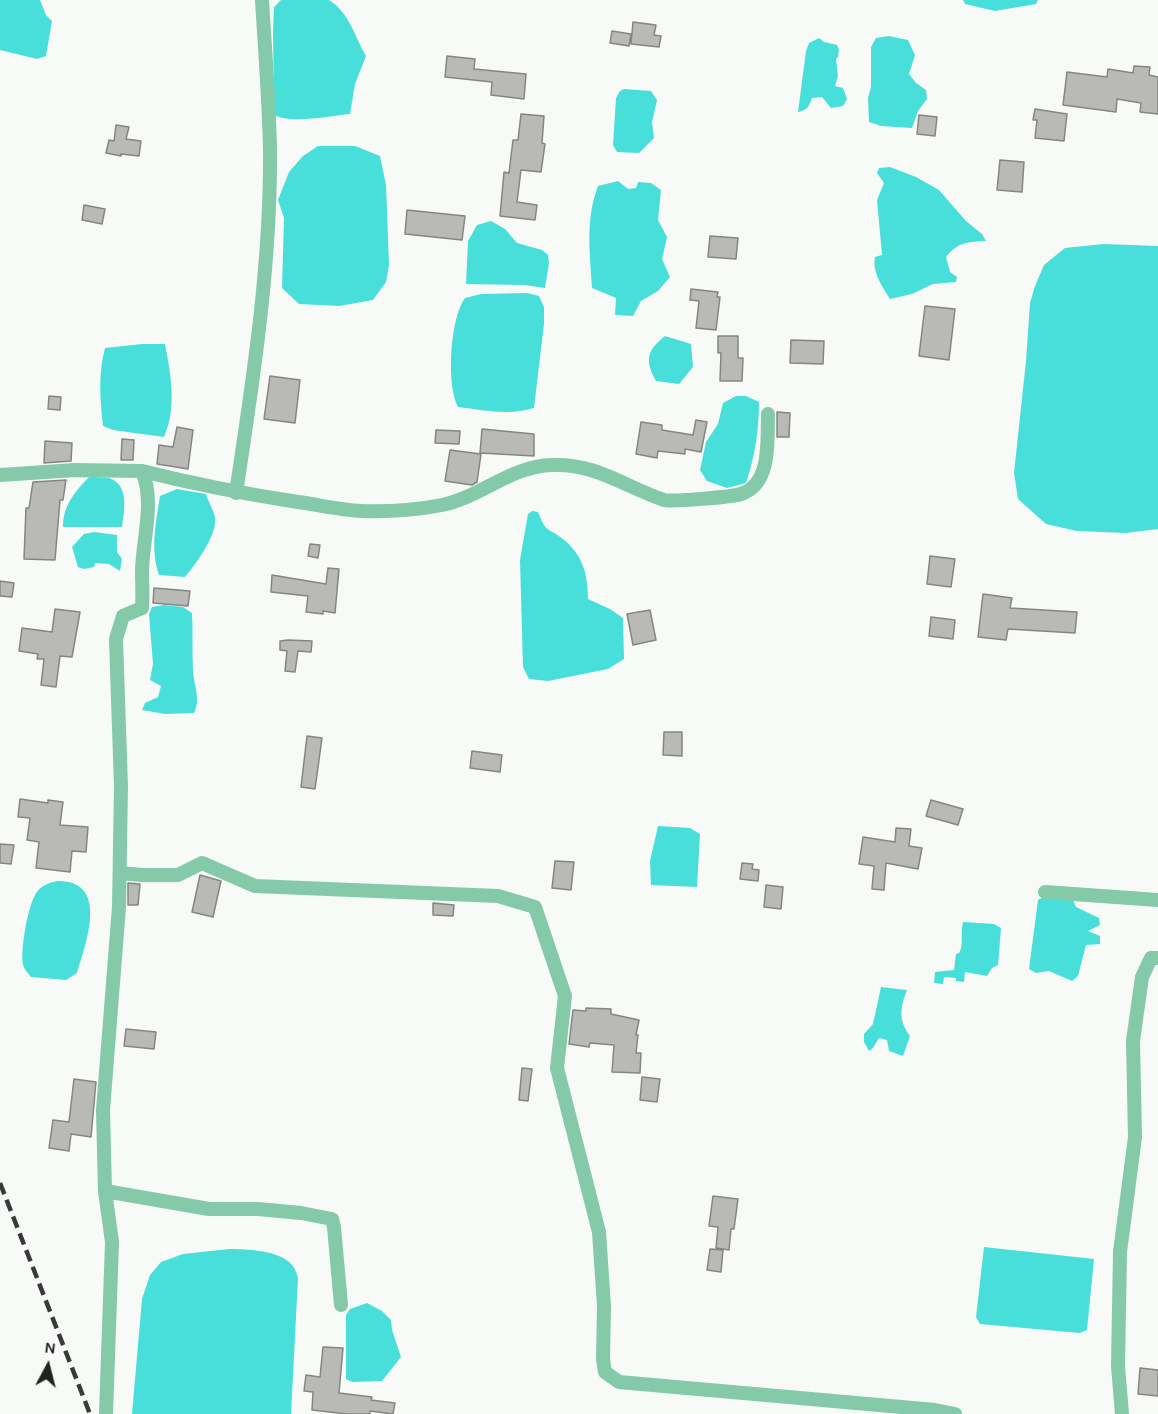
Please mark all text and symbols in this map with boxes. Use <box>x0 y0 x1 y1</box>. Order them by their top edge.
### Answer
north arrow <box>18 1336 78 1396</box>
text: N <box>43 1338 57 1358</box>

